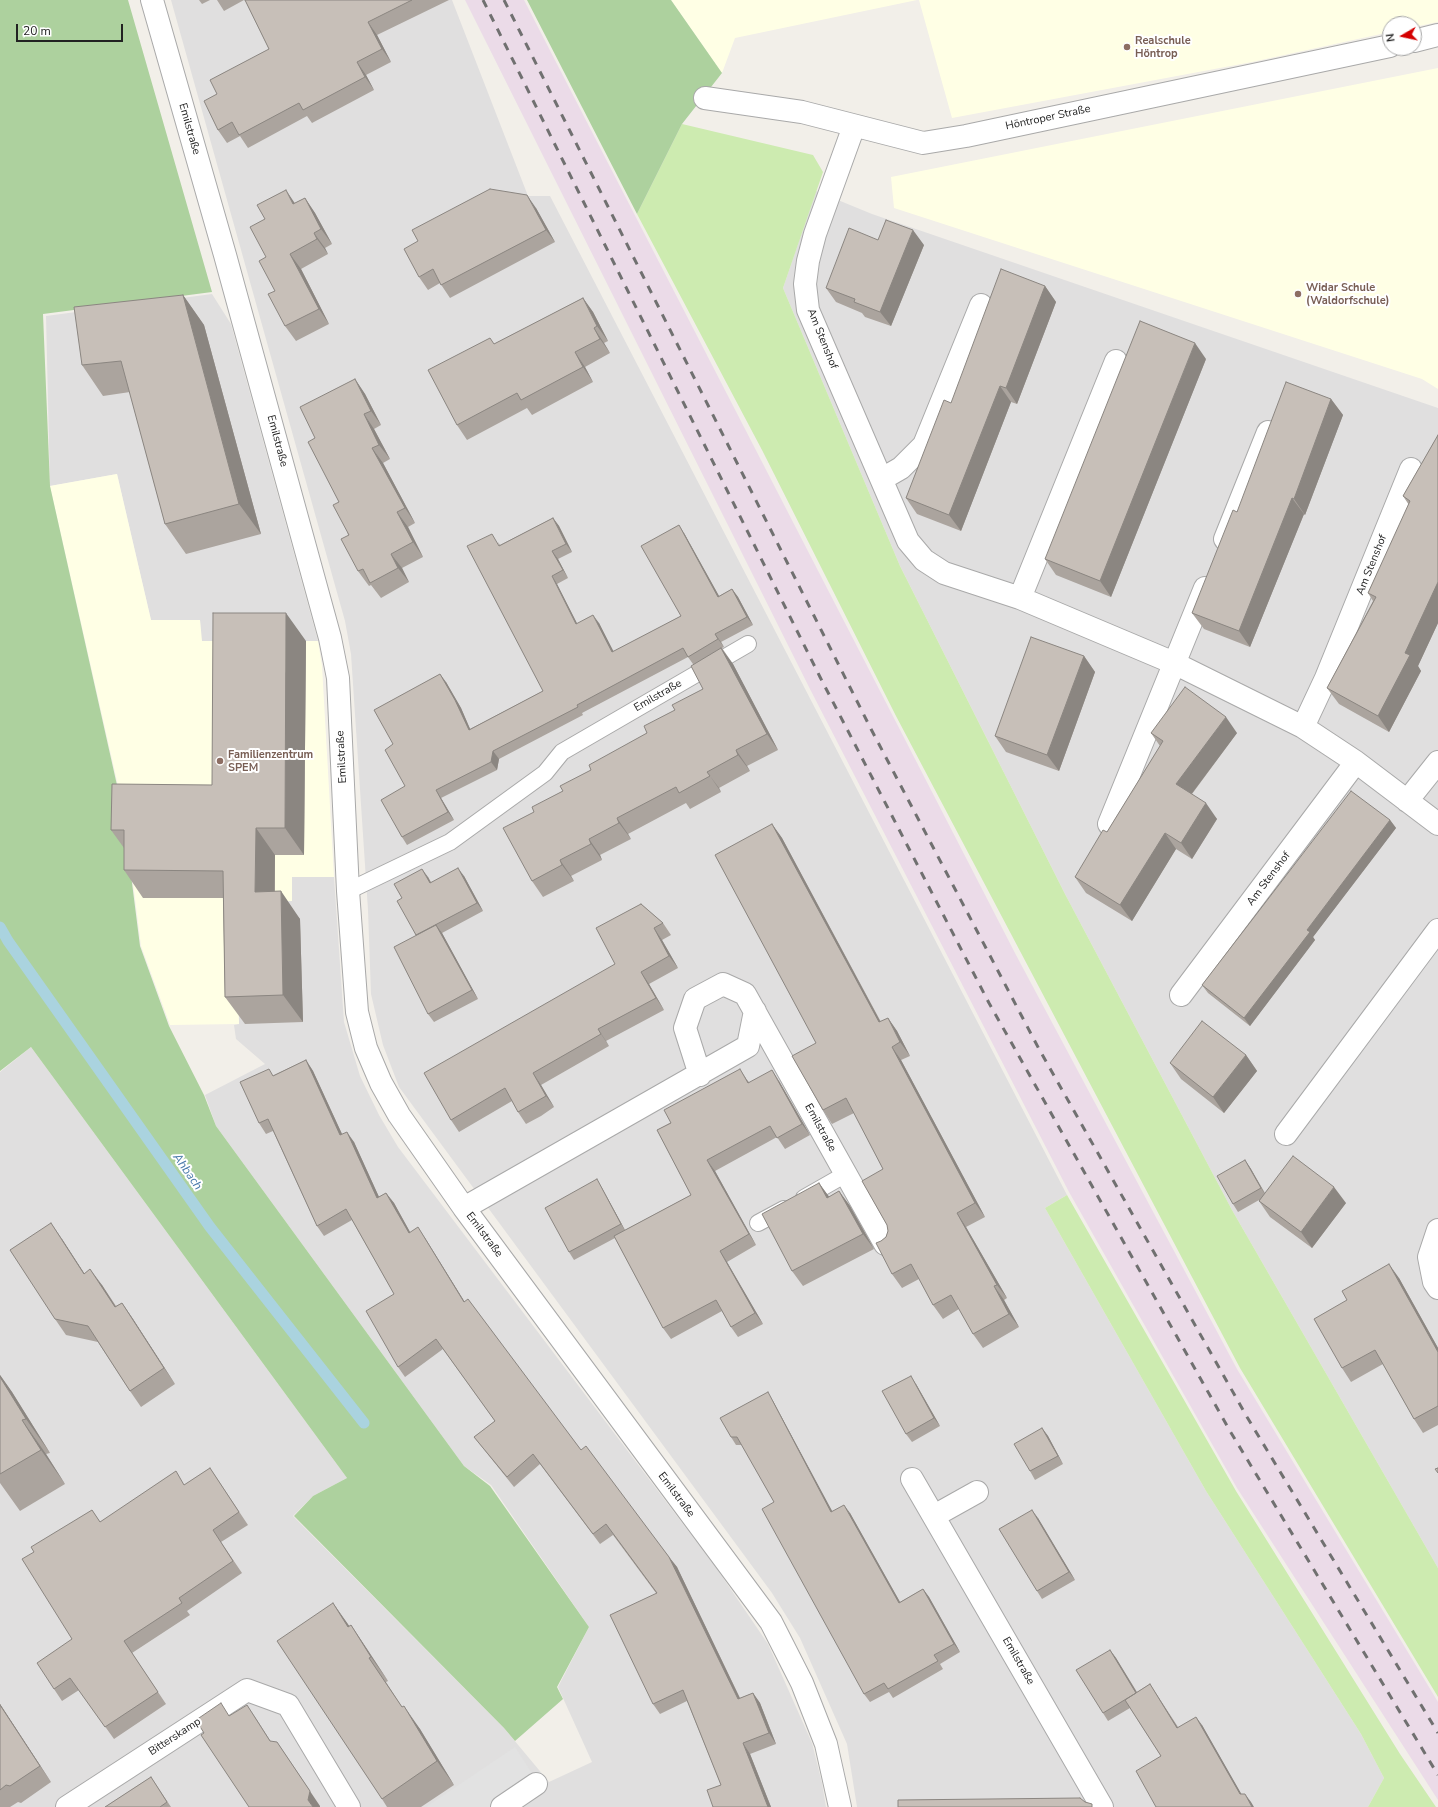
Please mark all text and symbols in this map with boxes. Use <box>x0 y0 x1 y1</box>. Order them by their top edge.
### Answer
scale bar <box>18 16 125 42</box>
north arrow <box>1382 16 1422 56</box>
text: 20 m <box>23 23 51 39</box>
text: N <box>1383 33 1399 43</box>
place label: Realschule Höntrop <box>1135 34 1191 60</box>
marker: Realschule Höntrop <box>1122 42 1132 52</box>
street label: Emilstraße <box>175 102 203 156</box>
street label: Höntroper Straße <box>1004 103 1092 133</box>
place label: Widar Schule (Waldorfschule) <box>1306 281 1389 307</box>
marker: Widar Schule (Waldorfschule) <box>1293 289 1303 299</box>
street label: Am Stenshof <box>804 307 840 371</box>
street label: Emilstraße <box>264 414 290 468</box>
street label: Am Stenshof <box>1354 533 1390 597</box>
street label: Emilstraße <box>632 677 684 715</box>
street label: Emilstraße <box>334 730 350 784</box>
place label: Familienzentrum SPEM <box>228 748 313 774</box>
marker: Familienzentrum SPEM <box>215 756 225 766</box>
street label: Am Stenshof <box>1244 849 1294 909</box>
street label: Emilstraße <box>801 1102 839 1154</box>
water label: Ahbach <box>169 1151 205 1193</box>
street label: Emilstraße <box>463 1210 505 1260</box>
street label: Emilstraße <box>655 1470 697 1520</box>
street label: Emilstraße <box>999 1635 1037 1687</box>
street label: Bitterskamp <box>146 1715 204 1759</box>

